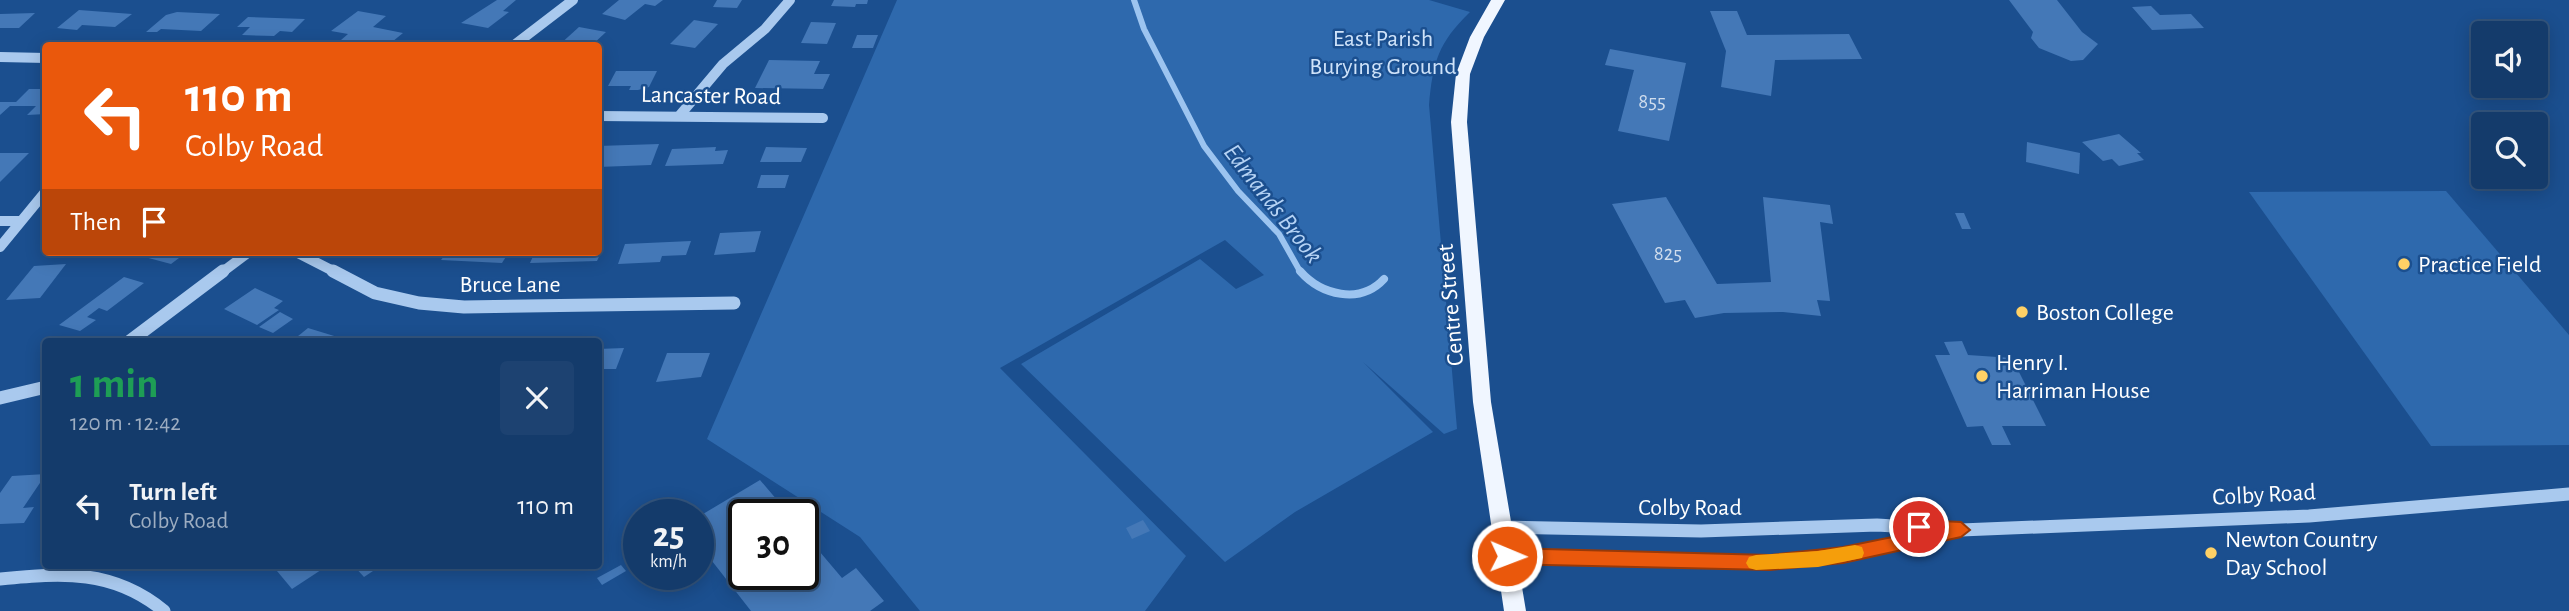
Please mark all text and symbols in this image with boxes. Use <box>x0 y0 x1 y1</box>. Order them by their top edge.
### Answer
map controls <box>2471 21 2548 189</box>
button: sound <box>2471 21 2548 98</box>
park label: East Parish Burying Ground <box>1309 27 1457 79</box>
icon: left <box>70 70 161 161</box>
text: 110 m <box>185 72 293 121</box>
street label: Lancaster Road <box>641 83 781 109</box>
house number: 855 <box>1638 91 1666 112</box>
button: search <box>2471 112 2548 189</box>
text: Colby Road <box>185 130 323 162</box>
water label: Edmands Brook <box>1219 139 1328 268</box>
icon: arrive <box>135 203 173 241</box>
text: Then <box>70 209 121 235</box>
street label: Centre Street <box>1434 243 1468 367</box>
house number: 825 <box>1654 243 1682 264</box>
place label: Practice Field <box>2418 253 2541 277</box>
marker: Practice Field <box>2396 256 2412 272</box>
street label: Bruce Lane <box>459 273 561 297</box>
place label: Boston College <box>2036 301 2174 325</box>
marker: Boston College <box>2014 304 2030 320</box>
place label: Henry I. Harriman House <box>1996 351 2150 403</box>
button: close <box>500 361 574 435</box>
text: 1 min <box>70 363 159 405</box>
marker: Henry I. Harriman House <box>1974 368 1990 384</box>
text: 120 m · 12:42 <box>70 412 181 435</box>
text: Turn left <box>129 479 217 505</box>
street label: Colby Road <box>2212 480 2316 510</box>
icon: left <box>70 487 108 525</box>
text: 110 m <box>517 493 574 519</box>
street label: Colby Road <box>1638 496 1742 520</box>
pin <box>1889 497 1949 557</box>
speed limit sign: 30 <box>728 499 819 590</box>
icon: arrive <box>1900 508 1938 546</box>
text: Colby Road <box>129 510 228 533</box>
text: 25 <box>653 518 684 553</box>
position arrow <box>1470 519 1544 593</box>
place label: Newton Country Day School <box>2225 528 2377 580</box>
marker: Newton Country Day School <box>2203 545 2219 561</box>
text: km/h <box>650 553 687 571</box>

